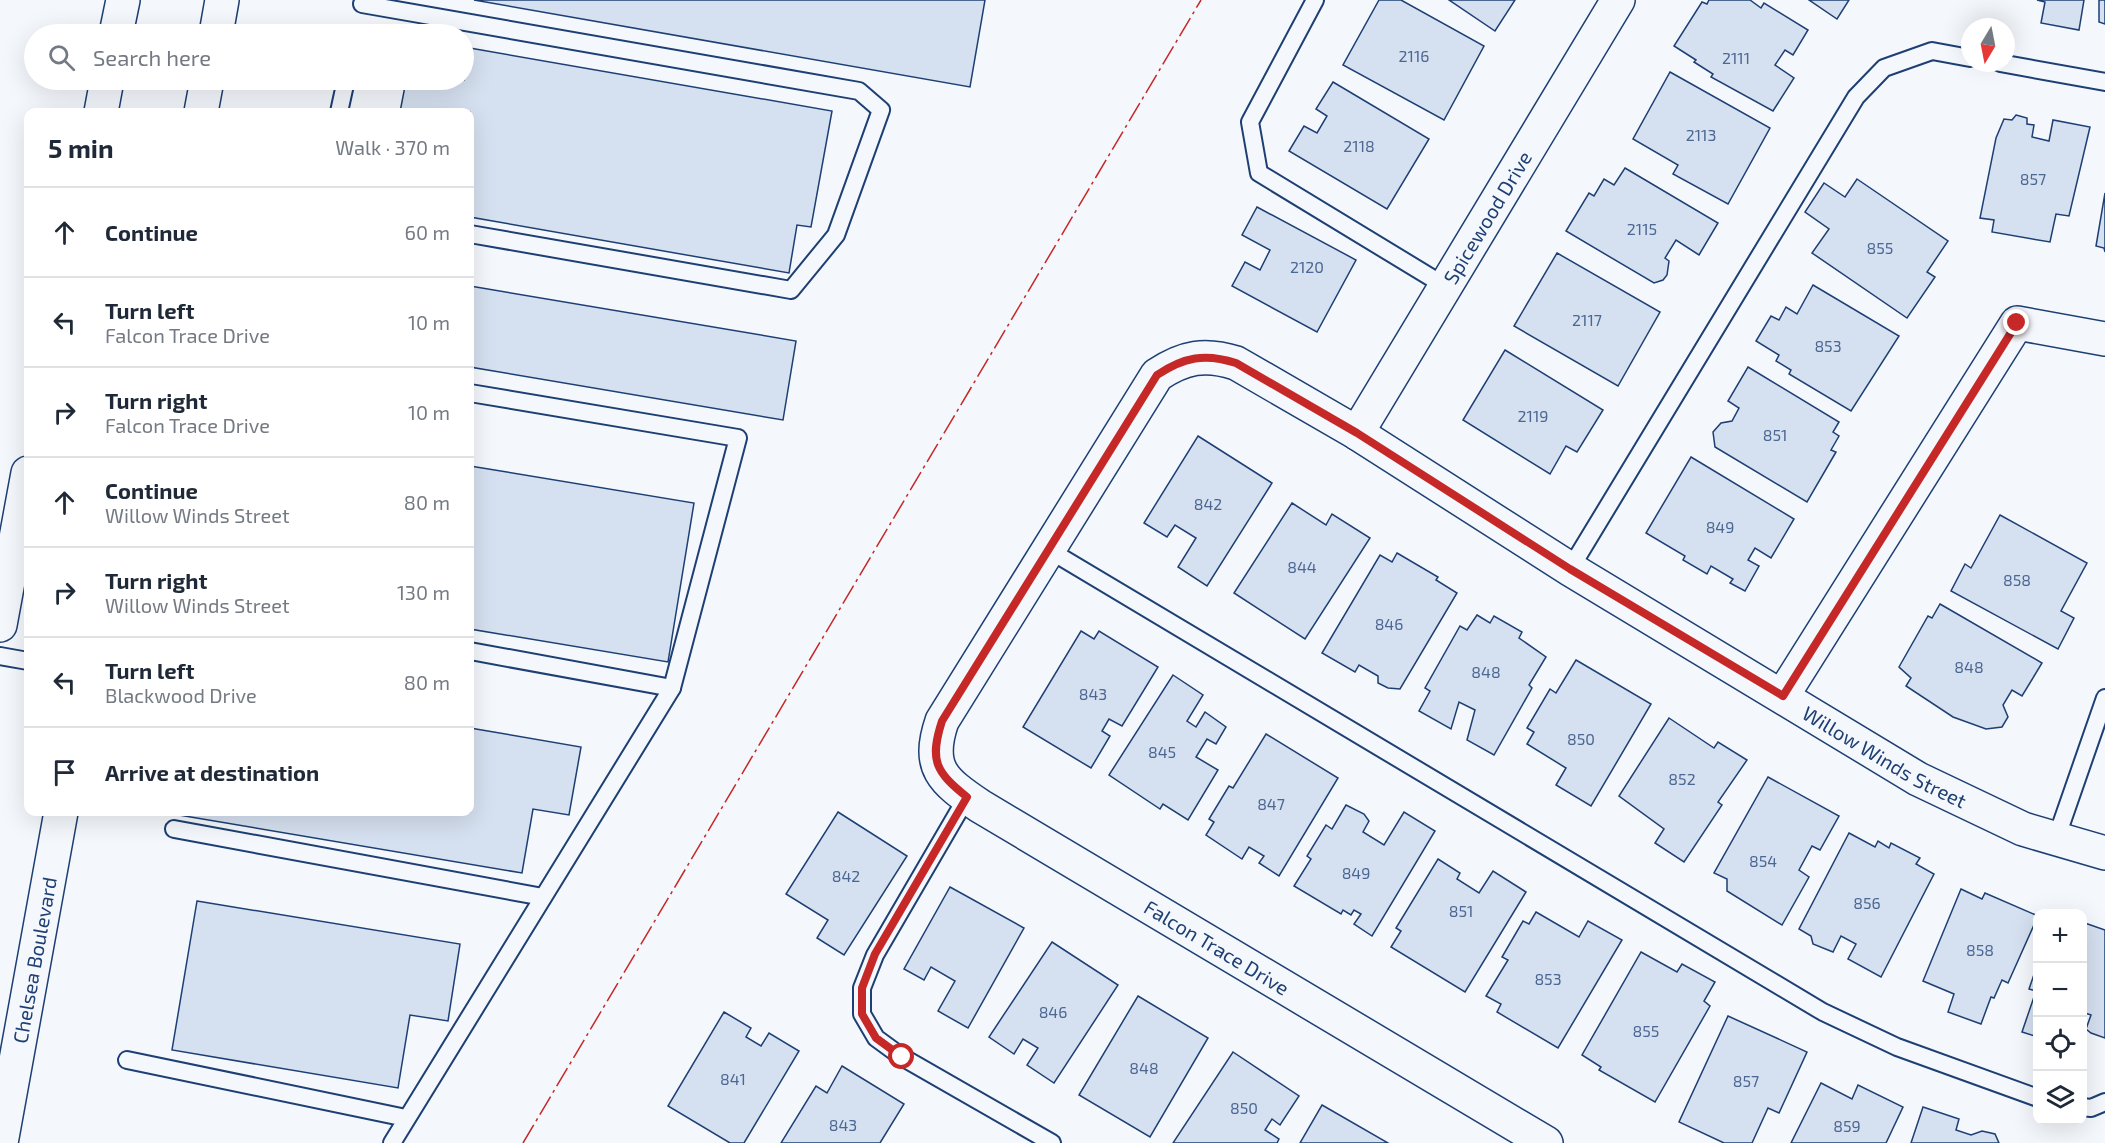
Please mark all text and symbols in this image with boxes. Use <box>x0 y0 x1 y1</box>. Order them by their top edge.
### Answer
north arrow <box>1961 18 2015 72</box>
search box <box>24 24 474 90</box>
icon: search <box>45 41 78 74</box>
text: Search here <box>93 44 211 70</box>
house number: 2116 <box>1399 46 1429 65</box>
house number: 2111 <box>1722 48 1750 67</box>
house number: 2113 <box>1686 125 1716 144</box>
text: 5 min <box>48 132 114 163</box>
text: Walk · 370 m <box>335 135 450 159</box>
house number: 2118 <box>1343 136 1375 155</box>
street label: Spicewood Drive <box>1438 146 1536 288</box>
house number: 857 <box>2020 169 2046 188</box>
icon: ahead <box>48 216 81 249</box>
text: Continue <box>105 219 198 245</box>
house number: 2115 <box>1627 219 1657 238</box>
text: 60 m <box>405 220 450 244</box>
house number: 855 <box>1867 238 1893 257</box>
house number: 2120 <box>1290 257 1324 276</box>
text: Turn left <box>105 297 194 323</box>
icon: left <box>48 306 81 339</box>
route end <box>2003 309 2029 335</box>
text: 10 m <box>408 310 450 334</box>
house number: 2117 <box>1572 310 1602 329</box>
text: Falcon Trace Drive <box>105 323 270 347</box>
house number: 853 <box>1814 336 1842 355</box>
text: Turn right <box>105 387 207 413</box>
icon: right <box>48 396 81 429</box>
text: 10 m <box>408 400 450 424</box>
house number: 2119 <box>1518 406 1548 425</box>
text: Falcon Trace Drive <box>105 413 270 437</box>
house number: 851 <box>1763 425 1787 444</box>
text: Continue <box>105 477 198 503</box>
icon: ahead <box>48 486 81 519</box>
text: 80 m <box>404 490 450 514</box>
house number: 842 <box>1194 494 1222 513</box>
text: Willow Winds Street <box>105 503 290 527</box>
house number: 849 <box>1706 517 1734 536</box>
house number: 844 <box>1287 557 1317 576</box>
text: Turn right <box>105 567 207 593</box>
house number: 858 <box>2003 570 2031 589</box>
icon: right <box>48 576 81 609</box>
text: 130 m <box>397 580 450 604</box>
text: Willow Winds Street <box>105 593 290 617</box>
house number: 846 <box>1375 614 1403 633</box>
text: Turn left <box>105 657 194 683</box>
house number: 848 <box>1954 657 1984 676</box>
house number: 848 <box>1471 662 1501 681</box>
icon: left <box>48 666 81 699</box>
text: 80 m <box>404 670 450 694</box>
text: Blackwood Drive <box>105 683 257 707</box>
house number: 843 <box>1079 684 1107 703</box>
street label: Willow Winds Street <box>1799 700 1971 813</box>
house number: 850 <box>1567 729 1595 748</box>
house number: 845 <box>1148 742 1176 761</box>
icon: arrive <box>48 756 81 789</box>
text: Arrive at destination <box>105 759 319 785</box>
house number: 852 <box>1668 769 1696 788</box>
house number: 847 <box>1257 794 1285 813</box>
house number: 854 <box>1749 851 1777 870</box>
house number: 849 <box>1342 863 1370 882</box>
house number: 842 <box>832 866 860 885</box>
street label: Chelsea Boulevard <box>7 875 61 1045</box>
house number: 856 <box>1853 893 1881 912</box>
street label: Falcon Trace Drive <box>1140 894 1294 1000</box>
house number: 851 <box>1449 901 1473 920</box>
map controls <box>2033 909 2087 1125</box>
button: + <box>2033 909 2087 963</box>
house number: 858 <box>1966 940 1994 959</box>
button: − <box>2033 963 2087 1017</box>
house number: 853 <box>1534 969 1562 988</box>
house number: 846 <box>1039 1002 1067 1021</box>
button: locate <box>2033 1017 2087 1071</box>
house number: 855 <box>1633 1021 1659 1040</box>
route start <box>888 1043 914 1069</box>
house number: 848 <box>1129 1058 1159 1077</box>
house number: 841 <box>720 1069 746 1088</box>
house number: 857 <box>1733 1071 1759 1090</box>
button: layers <box>2033 1071 2087 1125</box>
house number: 850 <box>1230 1098 1258 1117</box>
house number: 843 <box>829 1115 857 1134</box>
house number: 859 <box>1833 1116 1861 1135</box>

